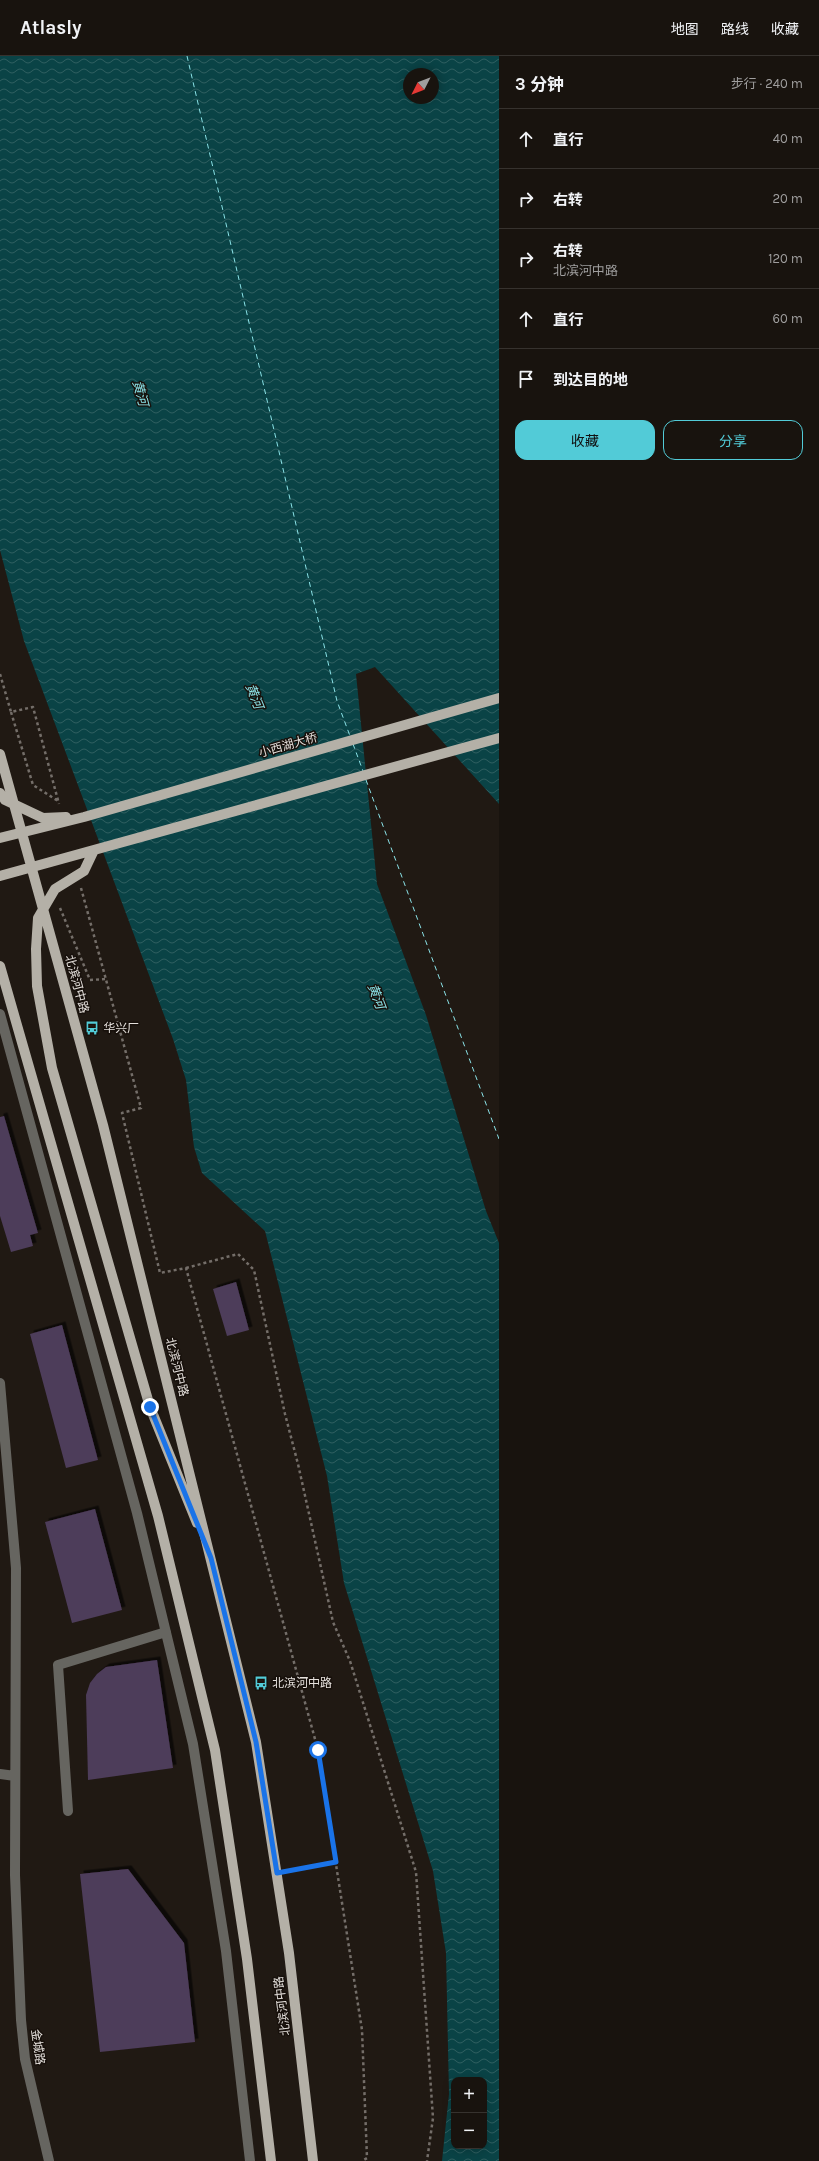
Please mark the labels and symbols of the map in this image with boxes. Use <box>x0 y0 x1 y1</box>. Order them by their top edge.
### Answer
north arrow <box>403 68 439 104</box>
water label: 黄河 <box>130 379 152 411</box>
water label: 黄河 <box>243 681 267 714</box>
street label: 小西湖大桥 <box>257 730 319 760</box>
street label: 北滨河中路 <box>62 953 92 1015</box>
water label: 黄河 <box>365 981 389 1014</box>
bus stop icon: 华兴厂 <box>84 1020 100 1036</box>
place label: 华兴厂 <box>103 1021 139 1035</box>
street label: 北滨河中路 <box>163 1336 191 1398</box>
route end <box>141 1398 159 1416</box>
bus stop icon: 北滨河中路 <box>253 1675 269 1691</box>
place label: 北滨河中路 <box>272 1676 332 1690</box>
route start <box>309 1741 327 1759</box>
street label: 北滨河中路 <box>271 1975 293 2037</box>
street label: 金城路 <box>29 2028 47 2066</box>

